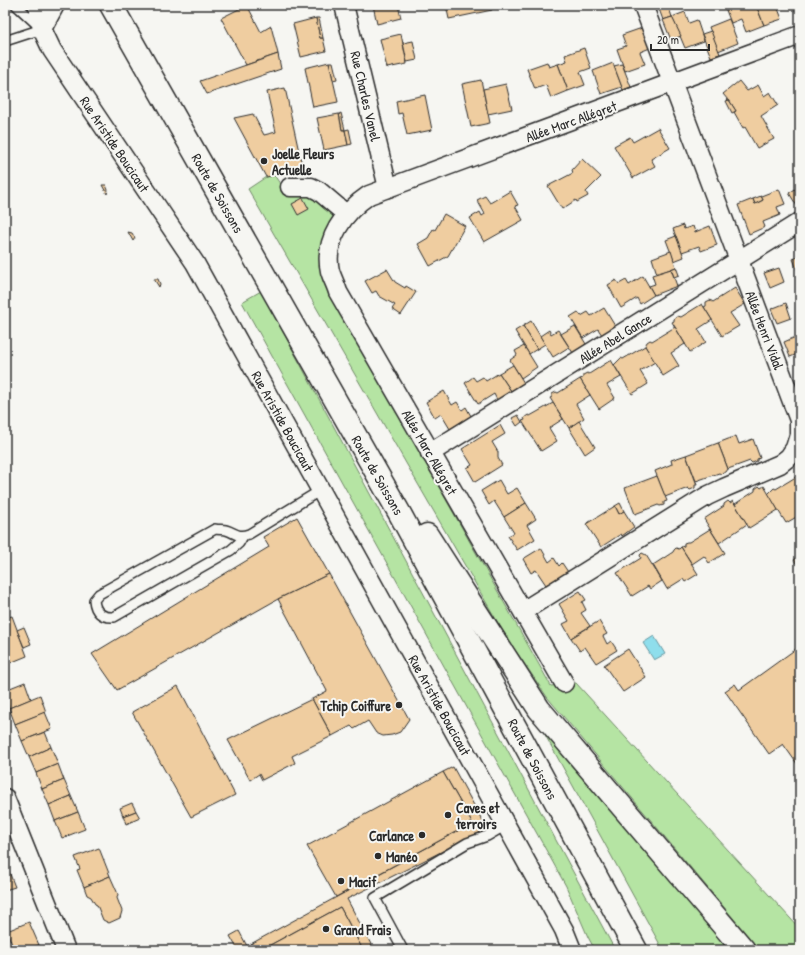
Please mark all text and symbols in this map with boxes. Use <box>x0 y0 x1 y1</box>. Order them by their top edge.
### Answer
scale bar <box>651 26 709 52</box>
text: 20 m <box>657 31 679 48</box>
street label: Rue Charles Vanel <box>346 49 386 143</box>
street label: Rue Aristide Boucicaut <box>76 92 154 196</box>
street label: Allée Marc Allégret <box>523 96 620 147</box>
place label: Joelle Fleurs Actuelle <box>272 144 335 179</box>
street label: Route de Soissons <box>188 150 248 236</box>
marker: Joelle Fleurs Actuelle <box>259 156 269 166</box>
street label: Allée Henri Vidal <box>741 288 789 372</box>
street label: Allée Abel Gance <box>575 308 655 368</box>
street label: Rue Aristide Boucicaut <box>248 367 319 475</box>
street label: Allée Marc Allégret <box>397 406 462 499</box>
street label: Route de Soissons <box>348 432 408 518</box>
street label: Rue Aristide Boucicaut <box>405 651 476 759</box>
place label: Tchip Coiffure <box>319 696 391 717</box>
marker: Tchip Coiffure <box>394 700 404 710</box>
street label: Route de Soissons <box>504 715 562 803</box>
place label: Caves et terroirs <box>455 798 501 833</box>
marker: Caves et terroirs <box>443 810 453 820</box>
place label: Carlance <box>369 826 414 845</box>
marker: Carlance <box>417 830 427 840</box>
place label: Manéo <box>386 847 418 866</box>
marker: Manéo <box>373 851 383 861</box>
place label: Macif <box>349 872 377 891</box>
marker: Macif <box>336 876 346 886</box>
place label: Grand Frais <box>334 920 392 939</box>
marker: Grand Frais <box>321 924 331 934</box>

